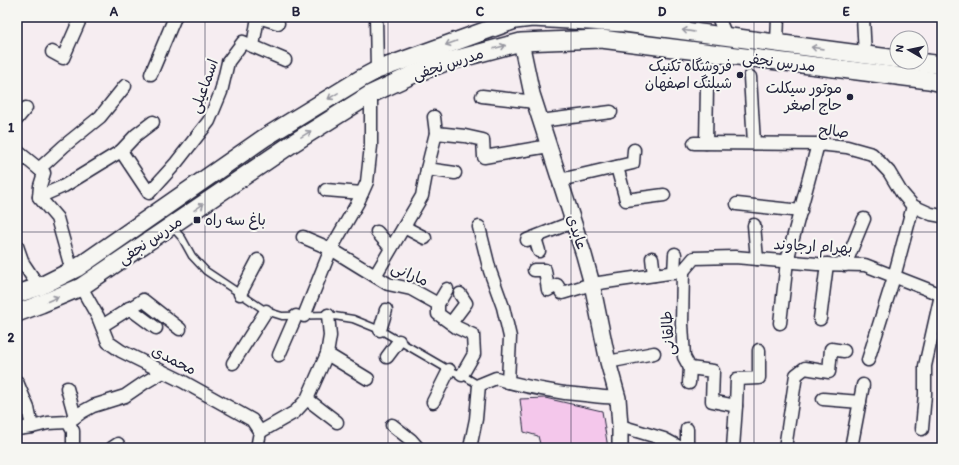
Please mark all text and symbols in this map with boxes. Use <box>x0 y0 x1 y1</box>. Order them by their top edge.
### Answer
text: A <box>109 4 119 19</box>
text: B <box>292 4 301 19</box>
text: C <box>476 4 485 19</box>
text: D <box>658 4 667 19</box>
text: E <box>842 4 850 19</box>
one-way arrow <box>682 27 695 35</box>
north arrow <box>889 30 929 70</box>
one-way arrow <box>445 40 457 48</box>
one-way arrow <box>493 43 506 51</box>
street label: مدرس نجفی <box>410 44 486 85</box>
one-way arrow <box>811 44 824 52</box>
text: N <box>893 44 907 53</box>
street label: مدرس نجفی <box>741 49 817 76</box>
street label: اسماعیلی <box>186 56 223 116</box>
place label: فروشگاه تکنیک شیلنگ اصفهان <box>645 57 732 92</box>
marker: فروشگاه تکنیک شیلنگ اصفهان <box>735 70 745 80</box>
place label: موتور سیکلت حاج اصغر <box>766 79 842 115</box>
one-way arrow <box>328 92 339 100</box>
marker: موتور سیکلت حاج اصغر <box>845 92 855 102</box>
text: 1 <box>8 120 14 135</box>
street label: صالح <box>818 120 850 143</box>
one-way arrow <box>300 130 312 138</box>
one-way arrow <box>193 203 204 211</box>
place label: باغ سه راه <box>205 211 266 230</box>
street label: مدرس نجفی <box>114 212 186 269</box>
street label: عابدی <box>563 212 591 252</box>
marker: باغ سه راه <box>192 215 202 225</box>
street label: بهرام ارجاوند <box>773 235 853 260</box>
street label: مارانی <box>388 258 431 291</box>
one-way arrow <box>47 295 59 302</box>
street label: طالقانی <box>657 310 680 356</box>
text: 2 <box>8 330 15 345</box>
street label: محمدی <box>149 341 199 379</box>

